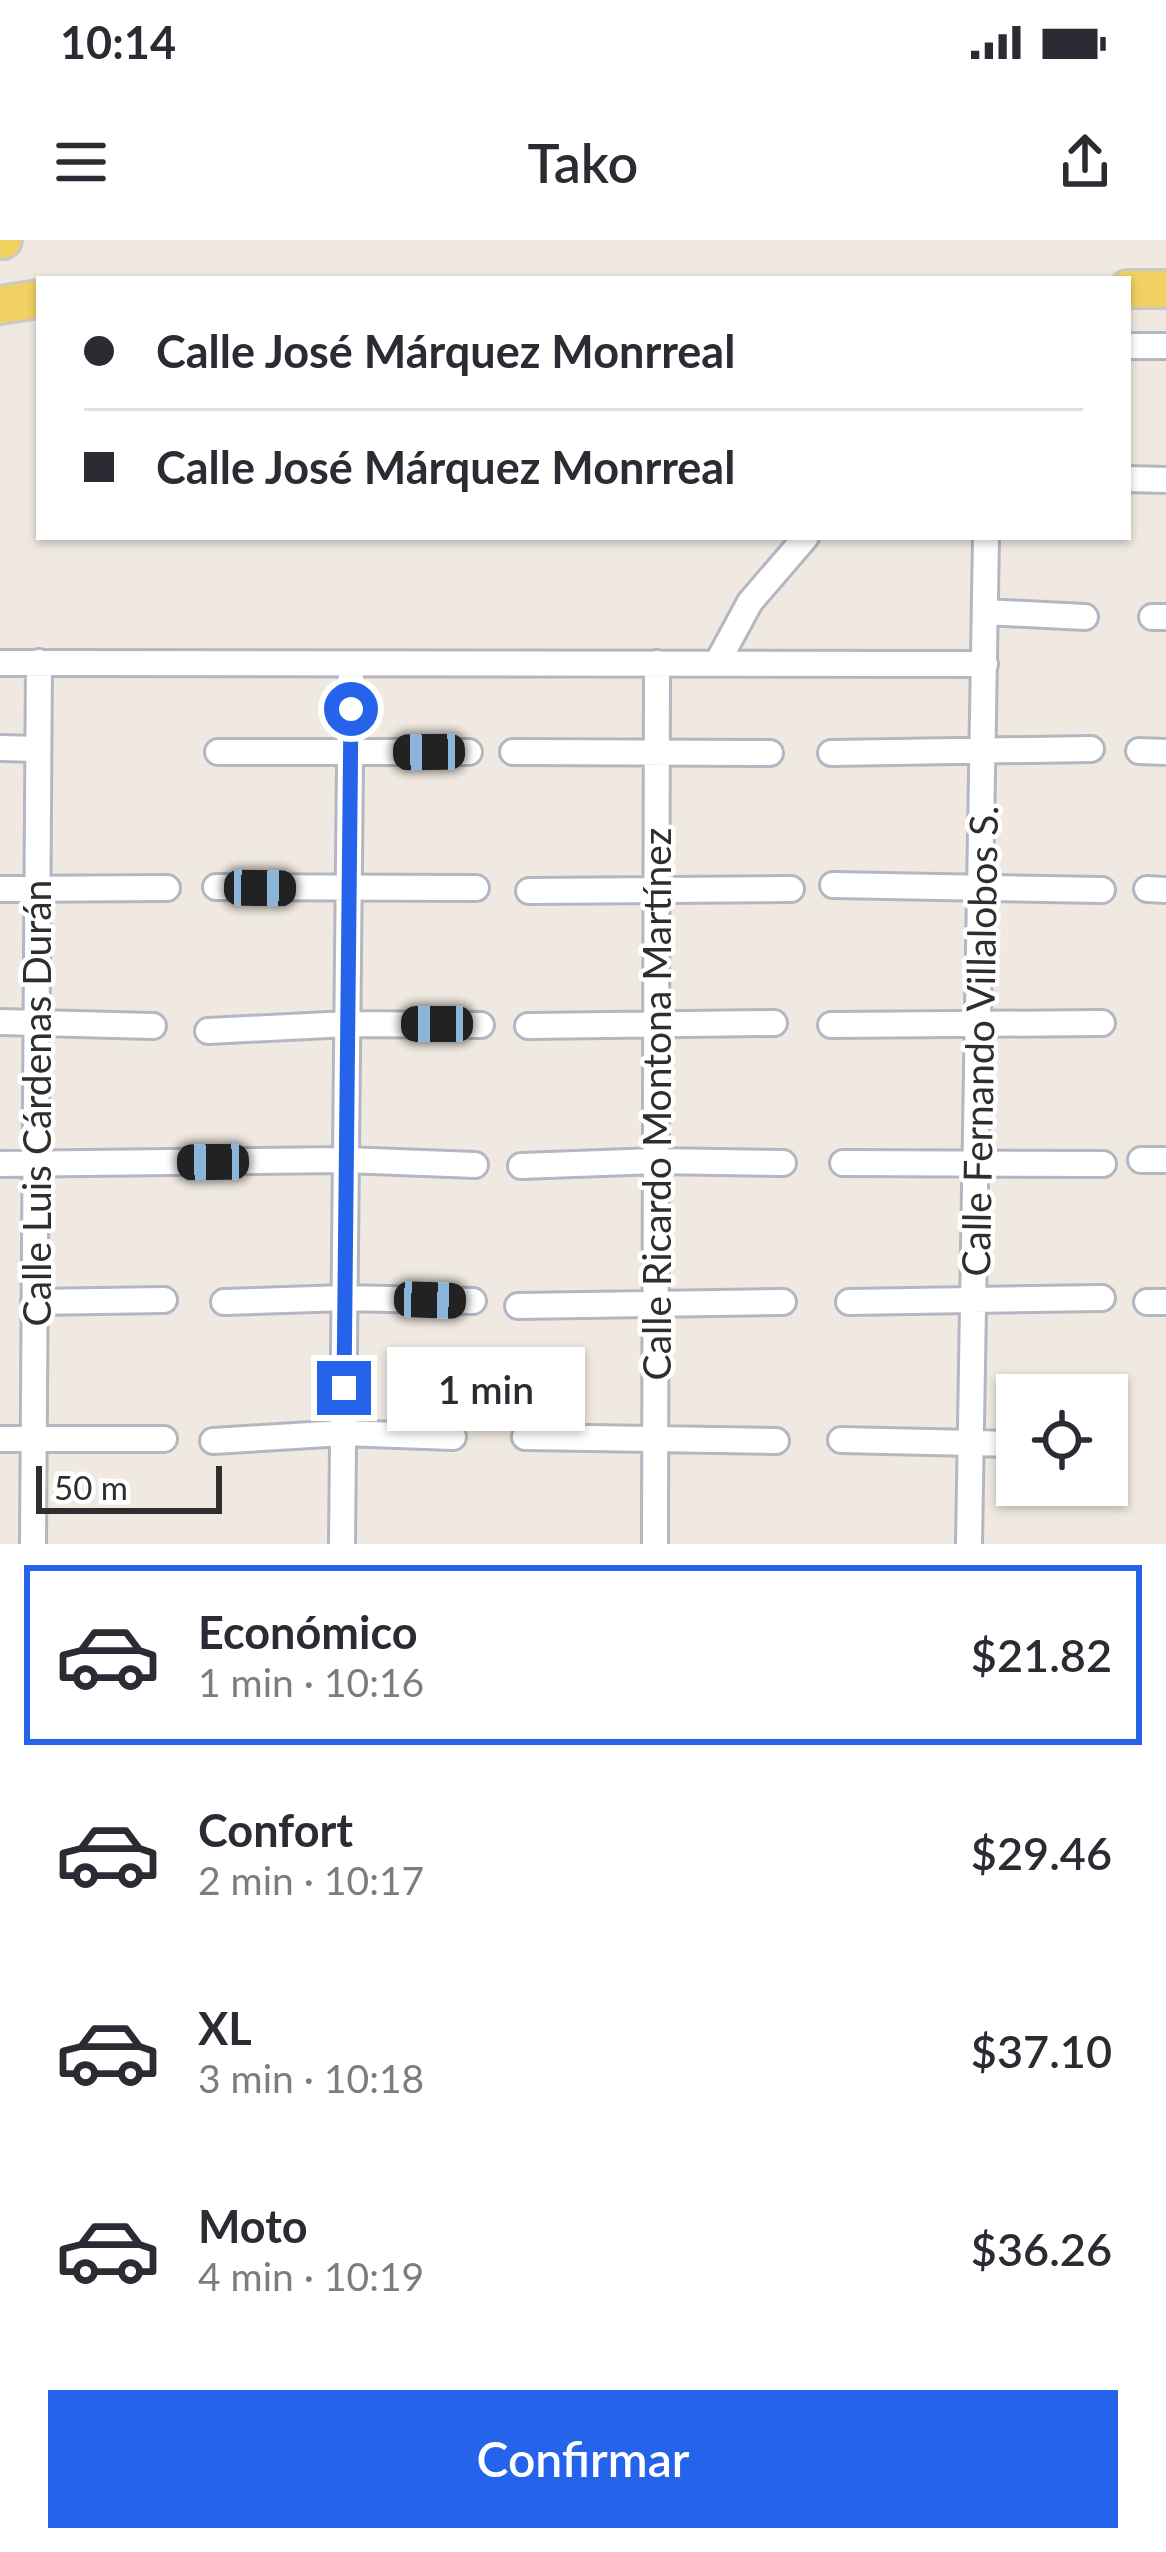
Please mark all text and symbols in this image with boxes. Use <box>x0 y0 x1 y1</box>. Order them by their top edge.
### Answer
text: 10:14 <box>60 15 176 69</box>
icon: menu <box>48 129 114 195</box>
icon: share <box>1052 129 1118 195</box>
text: Tako <box>528 130 638 195</box>
text: Calle José Márquez Monrreal <box>156 324 735 378</box>
text: Calle José Márquez Monrreal <box>156 440 735 494</box>
route start <box>324 682 378 736</box>
car <box>393 733 465 771</box>
street label: Calle Fernando Villalobos S. <box>952 805 1006 1277</box>
street label: Calle Ricardo Montona Martínez <box>633 828 679 1380</box>
car <box>224 869 296 907</box>
street label: Calle Luis Cárdenas Durán <box>13 880 59 1326</box>
car <box>401 1006 473 1042</box>
car <box>177 1143 249 1181</box>
car <box>393 1281 467 1319</box>
callout: 1 min <box>386 1346 584 1430</box>
route end <box>317 1361 371 1415</box>
text: 1 min <box>438 1366 534 1412</box>
map controls <box>996 1374 1128 1506</box>
button: locate <box>996 1374 1128 1506</box>
scale bar <box>36 1460 222 1513</box>
text: 50 m <box>54 1467 128 1507</box>
icon: car <box>54 1601 162 1709</box>
text: Económico <box>198 1605 418 1659</box>
text: $21.82 <box>971 1628 1112 1682</box>
text: 1 min · 10:16 <box>198 1659 424 1705</box>
icon: car <box>54 1799 162 1907</box>
text: Confort <box>198 1803 353 1857</box>
text: $29.46 <box>971 1826 1112 1880</box>
text: 2 min · 10:17 <box>198 1857 424 1903</box>
icon: car <box>54 1997 162 2105</box>
text: XL <box>198 2001 252 2055</box>
text: $37.10 <box>971 2024 1112 2078</box>
text: 3 min · 10:18 <box>198 2055 424 2101</box>
icon: car <box>54 2195 162 2303</box>
text: Moto <box>198 2199 308 2253</box>
text: $36.26 <box>971 2222 1112 2276</box>
text: 4 min · 10:19 <box>198 2253 424 2299</box>
button: Confirmar <box>48 2390 1118 2528</box>

